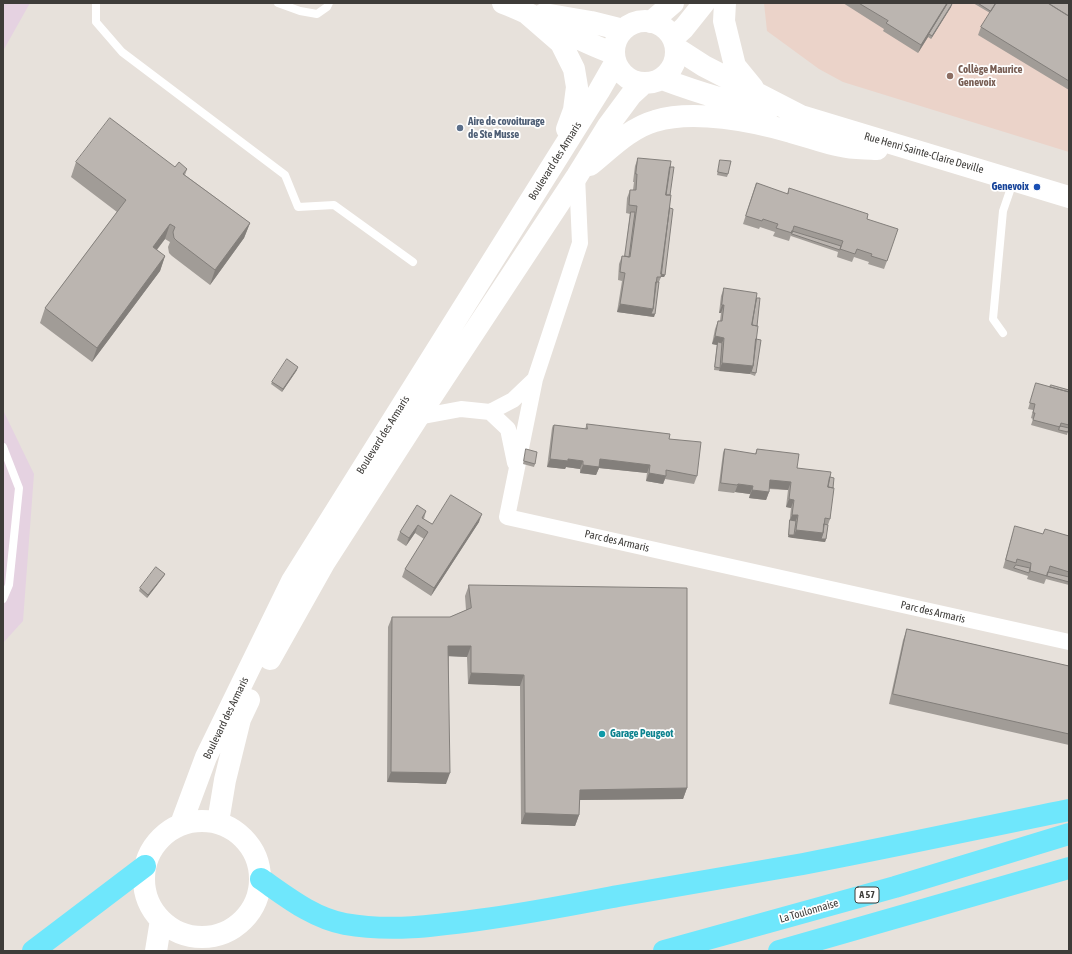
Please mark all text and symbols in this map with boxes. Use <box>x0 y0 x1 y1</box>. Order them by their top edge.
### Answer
place label: Collège Maurice Genevoix <box>958 63 1022 89</box>
marker: Collège Maurice Genevoix <box>945 71 955 81</box>
place label: Aire de covoiturage de Ste Musse <box>468 115 545 141</box>
street label: Boulevard des Armaris <box>526 119 584 203</box>
marker: Aire de covoiturage de Ste Musse <box>455 123 465 133</box>
street label: Rue Henri Sainte-Claire Deville <box>863 130 985 176</box>
place label: Genevoix <box>991 180 1029 194</box>
marker: Genevoix <box>1032 182 1042 192</box>
street label: Boulevard des Armaris <box>354 393 412 477</box>
street label: Parc des Armaris <box>583 527 651 555</box>
street label: Parc des Armaris <box>899 598 967 626</box>
street label: Boulevard des Armaris <box>200 675 252 761</box>
place label: Garage Peugeot <box>610 727 673 741</box>
marker: Garage Peugeot <box>597 729 607 739</box>
road number: A 57 <box>855 887 879 903</box>
street label: La Toulonnaise <box>778 896 840 926</box>

